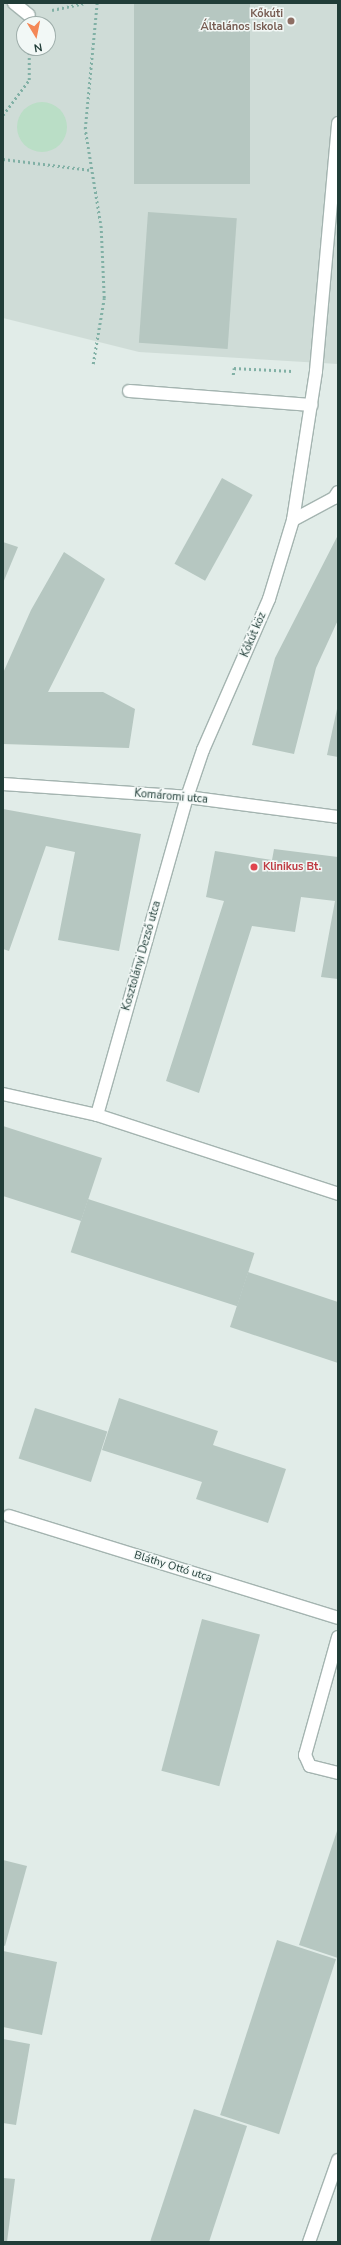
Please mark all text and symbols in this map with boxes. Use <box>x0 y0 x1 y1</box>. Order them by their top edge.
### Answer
place label: Kőkúti Általános Iskola <box>200 8 283 34</box>
north arrow <box>16 16 56 56</box>
marker: Kőkúti Általános Iskola <box>286 16 296 26</box>
text: N <box>33 39 43 55</box>
street label: Kőkút köz <box>239 610 269 660</box>
street label: Komáromi utca <box>134 787 208 807</box>
place label: Klinikus Bt. <box>263 860 321 874</box>
marker: Klinikus Bt. <box>248 861 260 873</box>
street label: Kosztolányi Dezső utca <box>120 900 164 1012</box>
street label: Bláthy Ottó utca <box>132 1549 214 1585</box>

